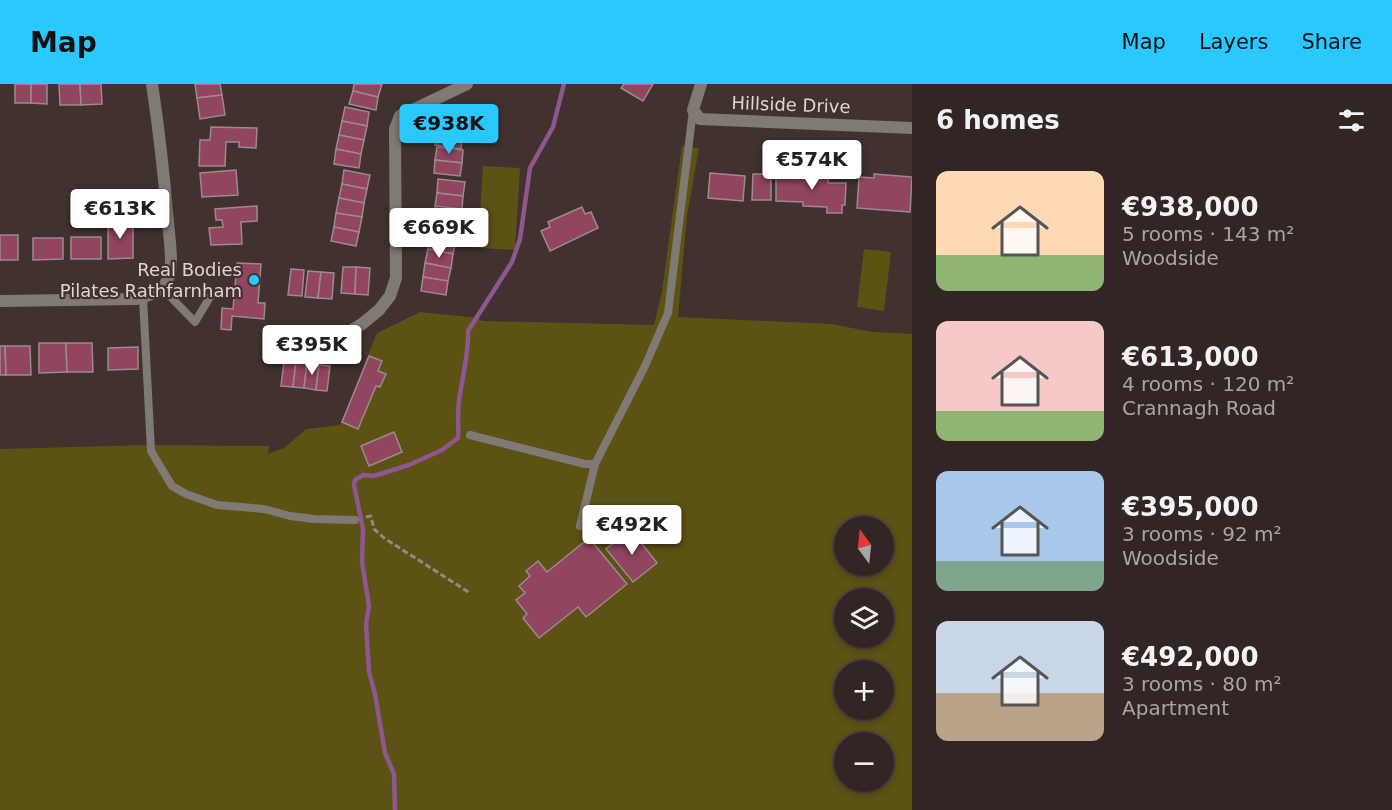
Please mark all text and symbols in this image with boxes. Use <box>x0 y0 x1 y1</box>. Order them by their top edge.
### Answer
text: Map <box>30 26 97 59</box>
text: Map <box>1122 30 1166 54</box>
text: Layers <box>1199 30 1268 54</box>
text: Share <box>1301 30 1362 54</box>
street label: Hillside Drive <box>731 92 851 117</box>
pin: €938K <box>407 104 491 155</box>
icon: filters <box>1335 104 1368 137</box>
text: 6 homes <box>936 105 1060 135</box>
text: €938K <box>413 111 485 135</box>
pin: €574K <box>770 140 854 191</box>
text: €574K <box>776 147 848 171</box>
pin: €613K <box>78 189 162 240</box>
text: €938,000 <box>1122 192 1259 222</box>
icon: home <box>984 195 1056 267</box>
text: €613K <box>84 196 156 220</box>
pin: €669K <box>397 208 481 259</box>
text: €669K <box>403 215 475 239</box>
text: 5 rooms · 143 m² <box>1122 222 1294 246</box>
text: Woodside <box>1122 246 1219 270</box>
place label: Real Bodies Pilates Rathfarnham <box>60 259 242 301</box>
marker: Real Bodies Pilates Rathfarnham <box>247 273 261 287</box>
pin: €395K <box>270 325 354 376</box>
text: €395K <box>276 332 348 356</box>
text: €613,000 <box>1122 342 1259 372</box>
icon: home <box>984 345 1056 417</box>
text: 4 rooms · 120 m² <box>1122 372 1294 396</box>
text: Crannagh Road <box>1122 396 1276 420</box>
text: €395,000 <box>1122 492 1259 522</box>
icon: home <box>984 495 1056 567</box>
pin: €492K <box>590 505 674 556</box>
text: €492K <box>596 512 668 536</box>
north arrow <box>834 516 894 576</box>
map controls <box>834 516 894 792</box>
text: 3 rooms · 92 m² <box>1122 522 1282 546</box>
text: Woodside <box>1122 546 1219 570</box>
button: layers <box>834 588 894 648</box>
text: €492,000 <box>1122 642 1259 672</box>
icon: home <box>984 645 1056 717</box>
button: + <box>834 660 894 720</box>
text: 3 rooms · 80 m² <box>1122 672 1282 696</box>
text: Apartment <box>1122 696 1229 720</box>
button: − <box>834 732 894 792</box>

